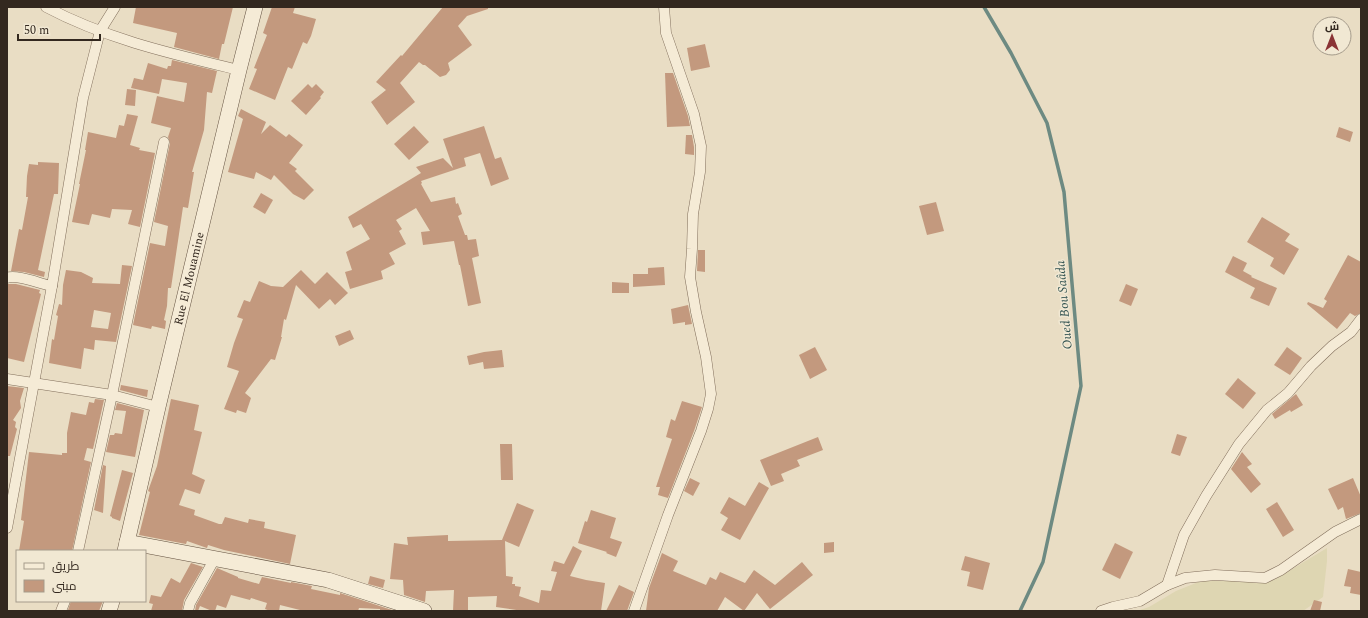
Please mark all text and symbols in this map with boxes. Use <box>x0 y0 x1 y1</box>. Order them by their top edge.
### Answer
scale bar <box>18 16 100 42</box>
north arrow <box>1312 16 1352 56</box>
text: ش <box>1325 18 1339 35</box>
text: 50 m <box>24 21 49 40</box>
street label: Rue El Mouamine <box>169 230 209 327</box>
water label: Oued Bou Saâda <box>1050 259 1078 350</box>
legend <box>16 550 146 602</box>
text: طريق <box>52 557 80 576</box>
text: مبنى <box>52 577 77 596</box>

